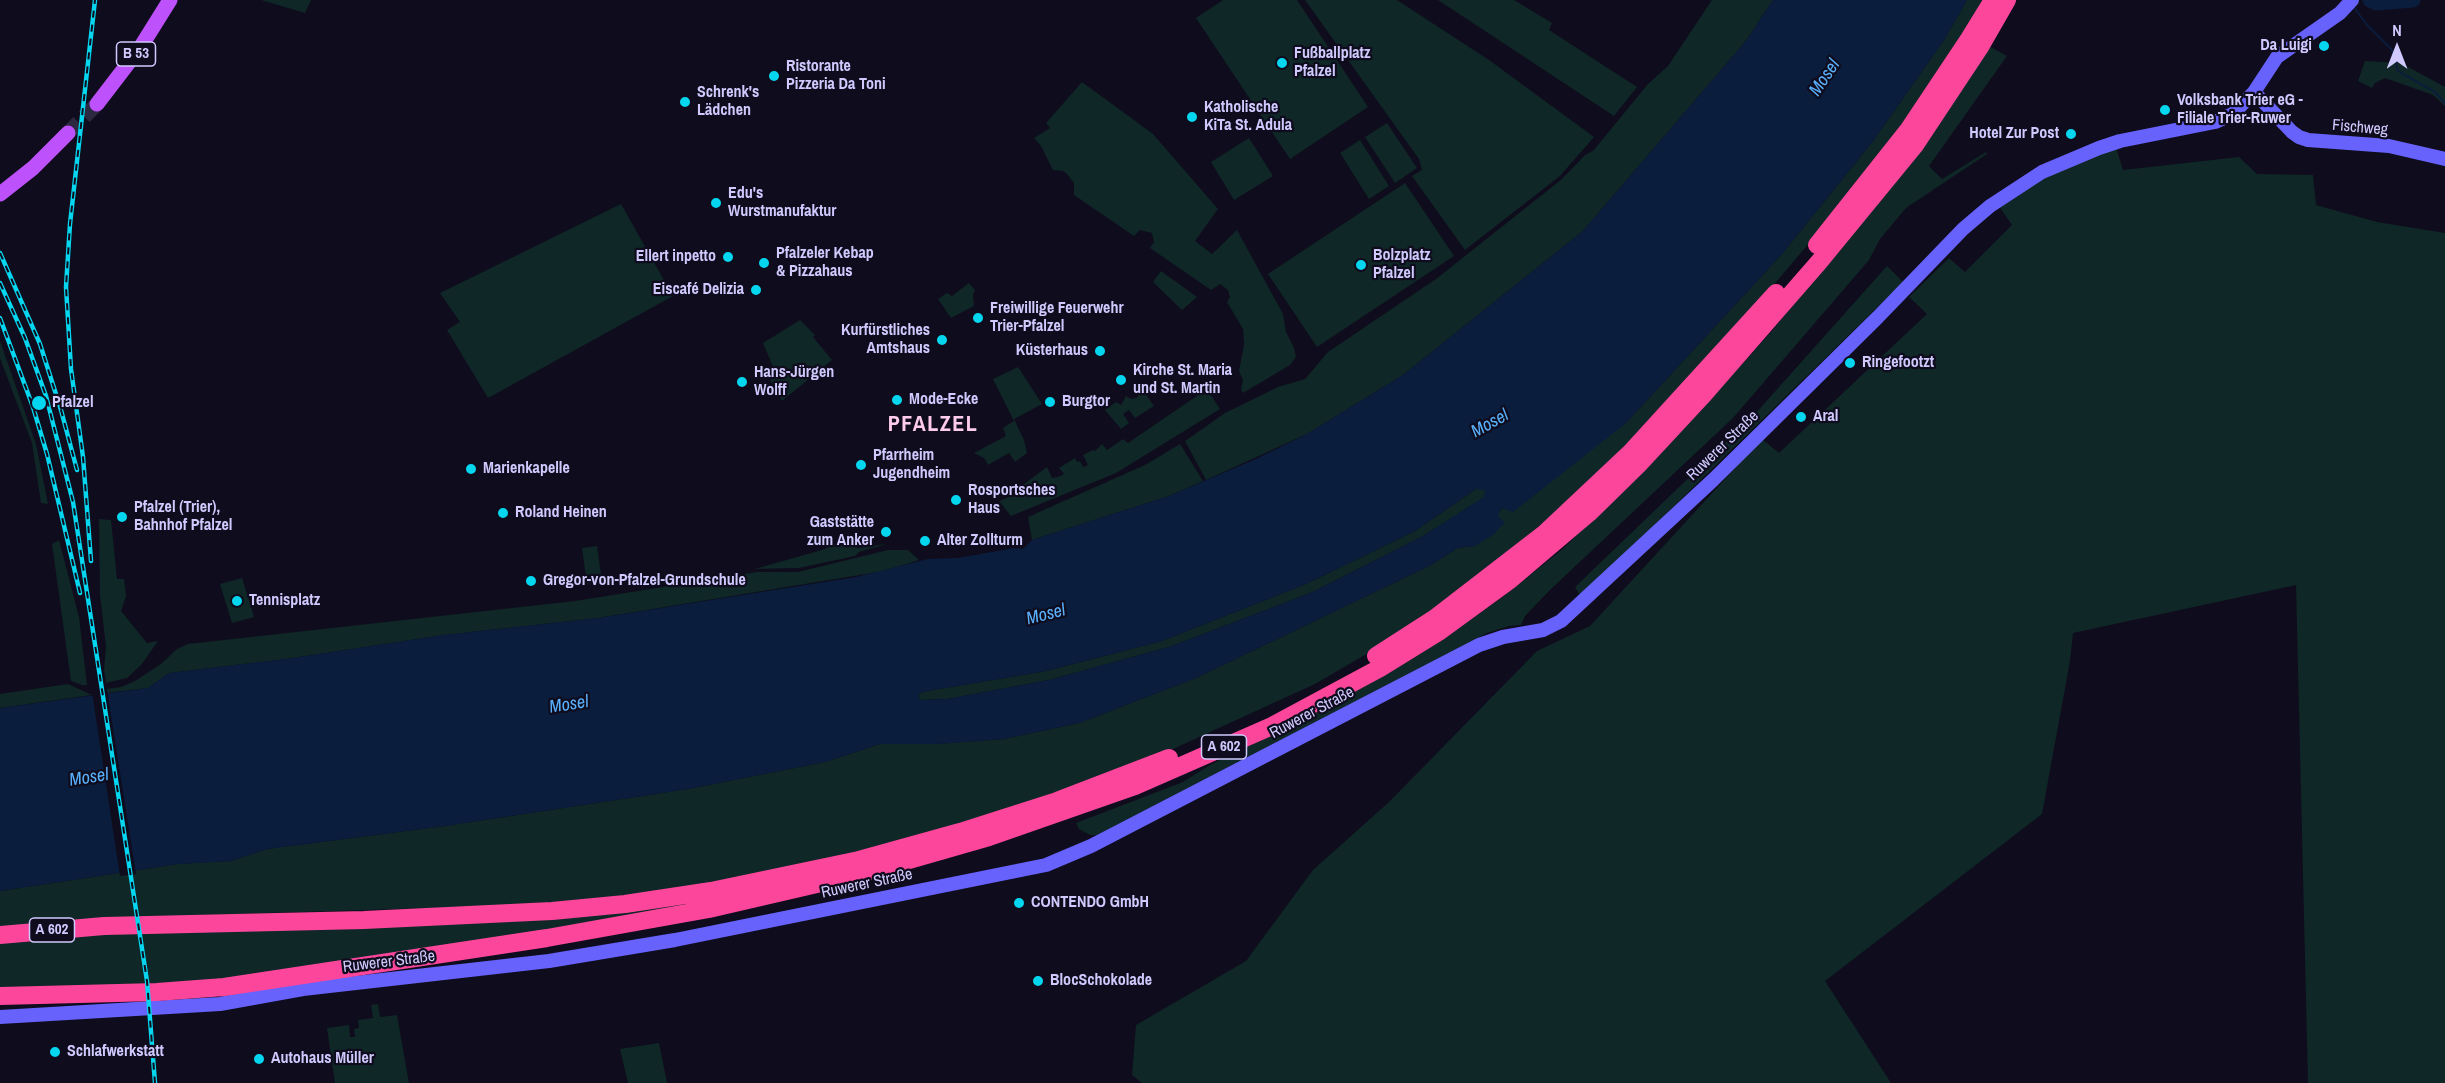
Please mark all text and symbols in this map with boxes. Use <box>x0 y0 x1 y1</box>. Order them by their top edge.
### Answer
north arrow <box>2367 18 2427 78</box>
text: N <box>2392 19 2402 41</box>
place label: Da Luigi <box>2260 36 2312 56</box>
marker: Da Luigi <box>2317 39 2331 53</box>
road number: B 53 <box>116 42 156 66</box>
place label: Fußballplatz Pfalzel <box>1294 44 1371 82</box>
marker: Fußballplatz Pfalzel <box>1275 56 1289 70</box>
water label: Mosel <box>1805 56 1845 100</box>
place label: Ristorante Pizzeria Da Toni <box>786 57 886 95</box>
marker: Ristorante Pizzeria Da Toni <box>767 69 781 83</box>
place label: Schrenk's Lädchen <box>697 83 759 121</box>
place label: Volksbank Trier eG - Filiale Trier-Ruwer <box>2177 91 2303 129</box>
marker: Schrenk's Lädchen <box>678 95 692 109</box>
place label: Katholische KiTa St. Adula <box>1204 98 1292 136</box>
marker: Volksbank Trier eG - Filiale Trier-Ruwer <box>2158 103 2172 117</box>
marker: Katholische KiTa St. Adula <box>1185 110 1199 124</box>
street label: Fischweg <box>2331 116 2389 140</box>
place label: Hotel Zur Post <box>1969 124 2059 144</box>
marker: Hotel Zur Post <box>2064 127 2078 141</box>
place label: Edu's Wurstmanufaktur <box>728 184 836 222</box>
marker: Edu's Wurstmanufaktur <box>709 196 723 210</box>
place label: Pfalzeler Kebap & Pizzahaus <box>776 244 874 282</box>
place label: Bolzplatz Pfalzel <box>1373 246 1431 284</box>
place label: Ellert inpetto <box>636 247 716 267</box>
marker: Ellert inpetto <box>721 250 735 264</box>
marker: Pfalzeler Kebap & Pizzahaus <box>757 256 771 270</box>
marker: Bolzplatz Pfalzel <box>1354 258 1368 272</box>
place label: Eiscafé Delizia <box>653 280 744 300</box>
marker: Eiscafé Delizia <box>749 283 763 297</box>
place label: Freiwillige Feuerwehr Trier-Pfalzel <box>990 299 1124 337</box>
marker: Freiwillige Feuerwehr Trier-Pfalzel <box>971 311 985 325</box>
place label: Kurfürstliches Amtshaus <box>841 321 930 359</box>
marker: Kurfürstliches Amtshaus <box>935 333 949 347</box>
place label: Küsterhaus <box>1016 341 1088 361</box>
marker: Küsterhaus <box>1093 344 1107 358</box>
place label: Ringefootzt <box>1862 353 1934 373</box>
marker: Ringefootzt <box>1843 356 1857 370</box>
place label: Kirche St. Maria und St. Martin <box>1133 361 1232 399</box>
place label: Hans-Jürgen Wolff <box>754 363 834 401</box>
marker: Kirche St. Maria und St. Martin <box>1114 373 1128 387</box>
marker: Hans-Jürgen Wolff <box>735 375 749 389</box>
place label: Mode-Ecke <box>909 390 978 410</box>
place label: Burgtor <box>1062 392 1110 412</box>
place label: Pfalzel <box>52 393 94 413</box>
marker: Mode-Ecke <box>890 393 904 407</box>
marker: Pfalzel <box>30 394 48 412</box>
marker: Burgtor <box>1043 395 1057 409</box>
water label: Mosel <box>1468 405 1512 443</box>
street label: Ruwerer Straße <box>1683 407 1763 485</box>
place label: Aral <box>1813 407 1839 427</box>
marker: Aral <box>1794 410 1808 424</box>
district label: PFALZEL <box>888 412 978 438</box>
place label: Pfarrheim Jugendheim <box>873 446 950 484</box>
marker: Pfarrheim Jugendheim <box>854 458 868 472</box>
place label: Marienkapelle <box>483 459 570 479</box>
marker: Marienkapelle <box>464 462 478 476</box>
place label: Rosportsches Haus <box>968 481 1055 519</box>
marker: Rosportsches Haus <box>949 493 963 507</box>
place label: Pfalzel (Trier), Bahnhof Pfalzel <box>134 498 232 536</box>
place label: Roland Heinen <box>515 503 607 523</box>
marker: Roland Heinen <box>496 506 510 520</box>
marker: Pfalzel (Trier), Bahnhof Pfalzel <box>115 510 129 524</box>
place label: Gaststätte zum Anker <box>807 513 874 551</box>
marker: Gaststätte zum Anker <box>879 525 893 539</box>
place label: Alter Zollturm <box>937 531 1023 551</box>
marker: Alter Zollturm <box>918 534 932 548</box>
place label: Gregor-von-Pfalzel-Grundschule <box>543 571 746 591</box>
marker: Gregor-von-Pfalzel-Grundschule <box>524 574 538 588</box>
place label: Tennisplatz <box>249 591 320 611</box>
marker: Tennisplatz <box>230 594 244 608</box>
water label: Mosel <box>1024 600 1068 630</box>
street label: Ruwerer Straße <box>1267 683 1357 743</box>
water label: Mosel <box>548 691 590 719</box>
road number: A 602 <box>1202 735 1246 759</box>
water label: Mosel <box>68 764 110 792</box>
street label: Ruwerer Straße <box>820 865 914 903</box>
place label: CONTENDO GmbH <box>1031 893 1149 913</box>
marker: CONTENDO GmbH <box>1012 896 1026 910</box>
road number: A 602 <box>29 918 74 942</box>
street label: Ruwerer Straße <box>342 947 436 977</box>
place label: BlocSchokolade <box>1050 971 1152 991</box>
marker: BlocSchokolade <box>1031 974 1045 988</box>
place label: Schlafwerkstatt <box>67 1042 164 1062</box>
marker: Schlafwerkstatt <box>48 1045 62 1059</box>
place label: Autohaus Müller <box>271 1049 374 1069</box>
marker: Autohaus Müller <box>252 1052 266 1066</box>

